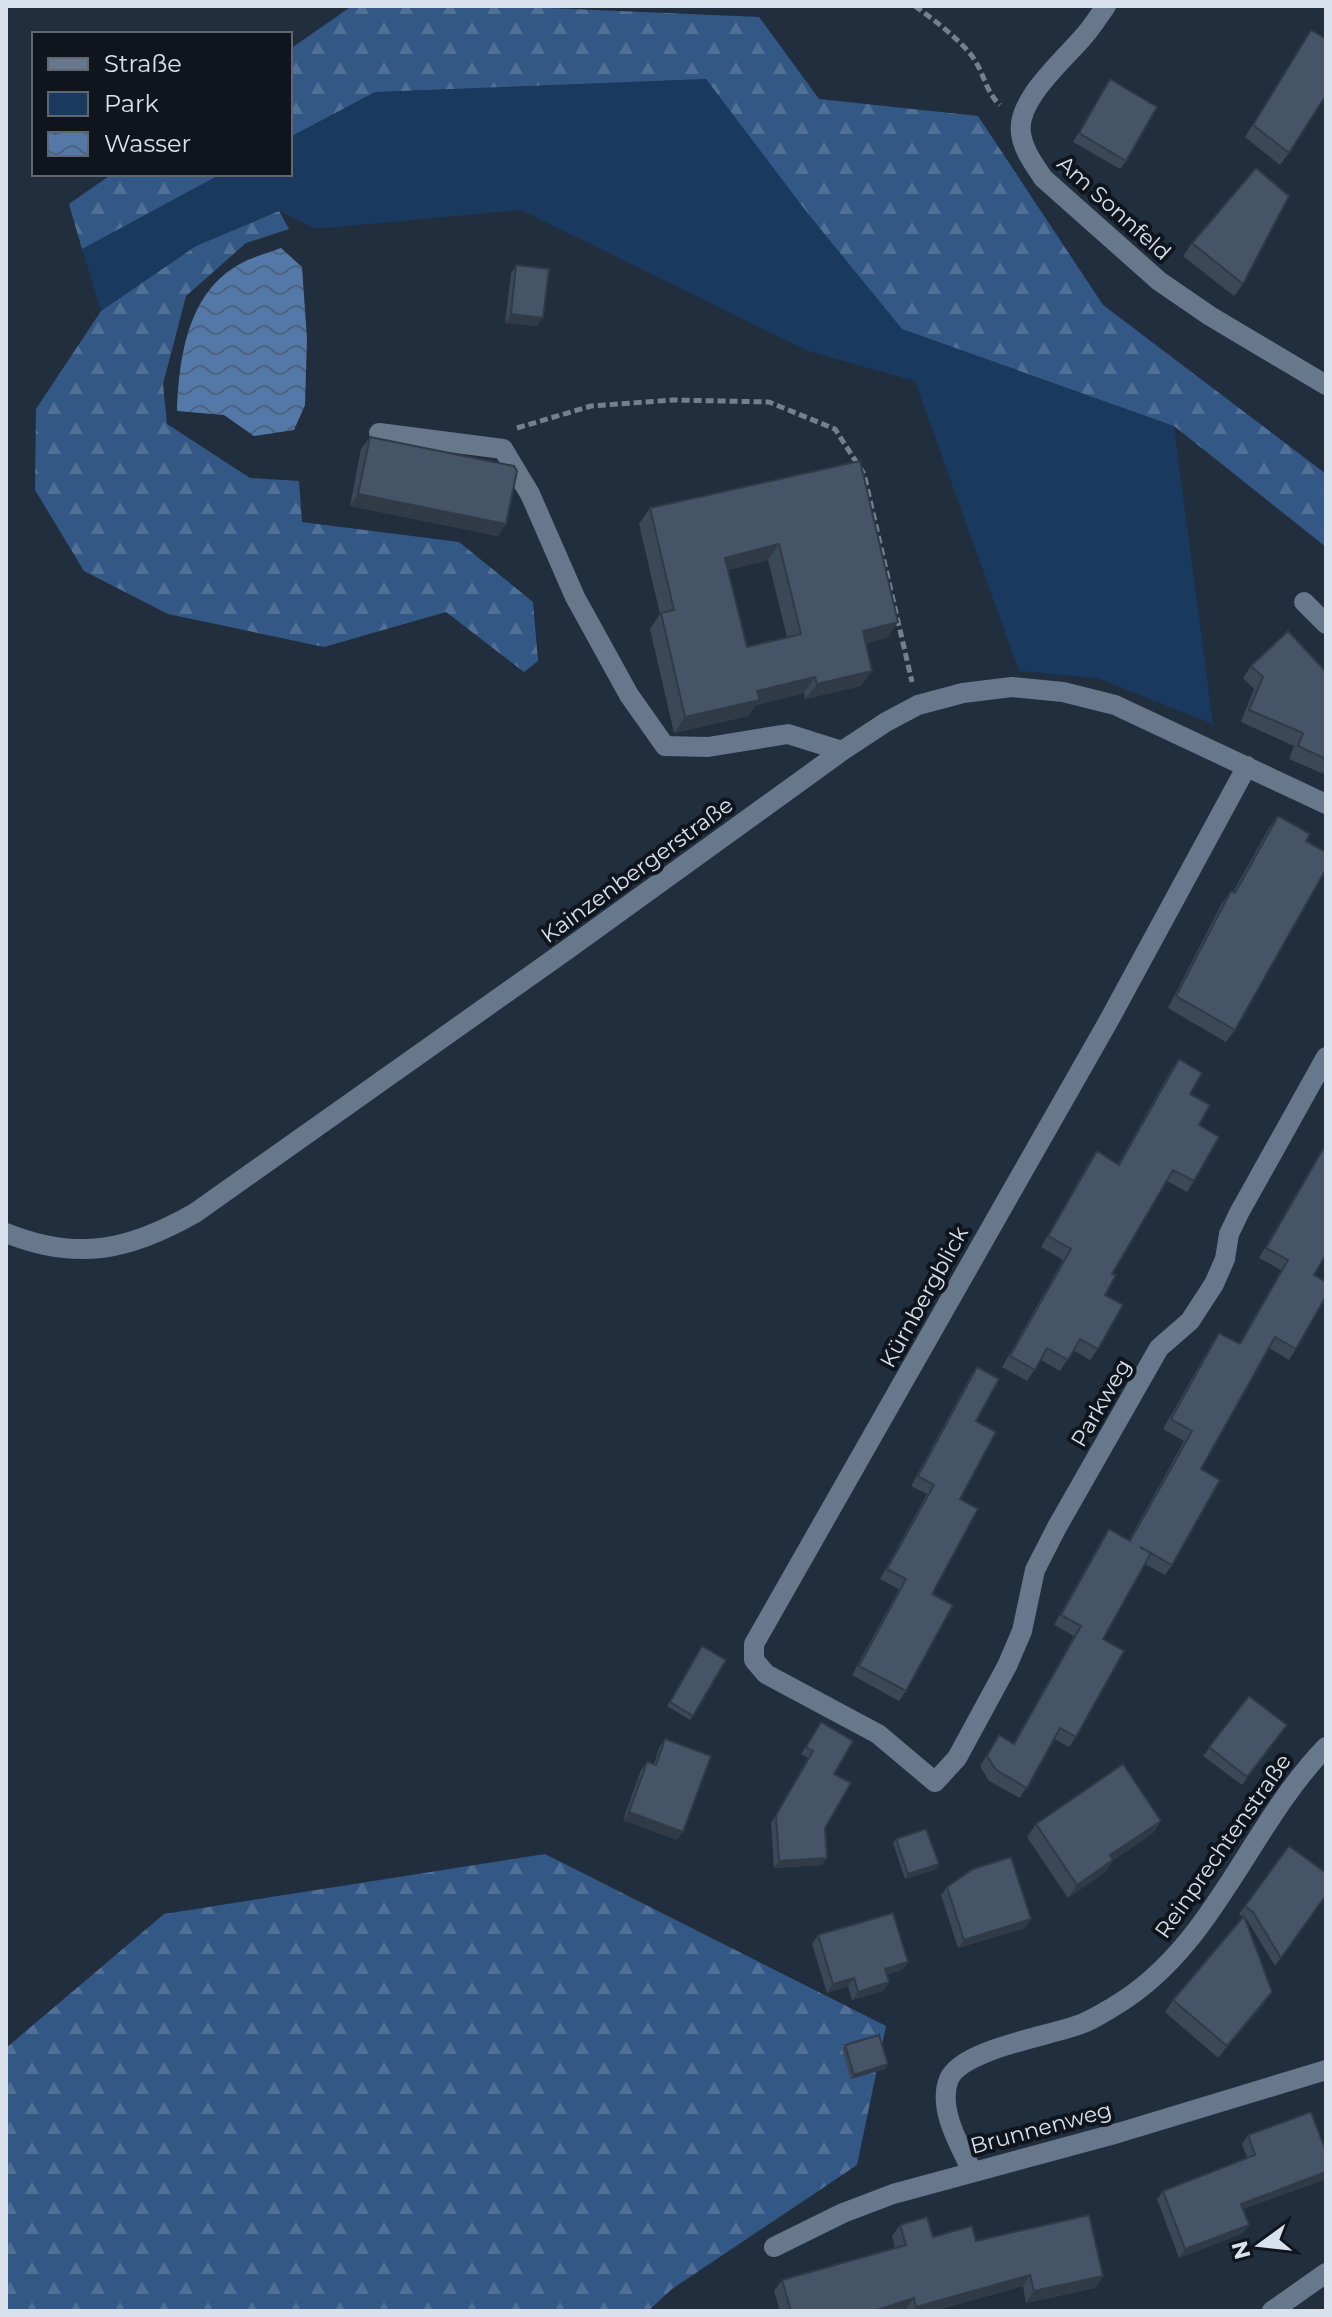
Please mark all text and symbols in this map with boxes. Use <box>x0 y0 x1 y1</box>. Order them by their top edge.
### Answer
legend <box>32 32 292 176</box>
text: Straße <box>104 49 182 78</box>
text: Park <box>104 89 159 118</box>
text: Wasser <box>104 129 191 158</box>
street label: Am Sonnfeld <box>1052 150 1176 266</box>
street label: Kainzenbergerstraße <box>536 791 738 949</box>
street label: Kürnbergblick <box>874 1221 974 1372</box>
street label: Parkweg <box>1065 1354 1137 1452</box>
street label: Reinprechtenstraße <box>1149 1749 1297 1943</box>
street label: Brunnenweg <box>967 2096 1115 2160</box>
north arrow <box>1220 2205 1300 2285</box>
text: N <box>1226 2238 1257 2262</box>

